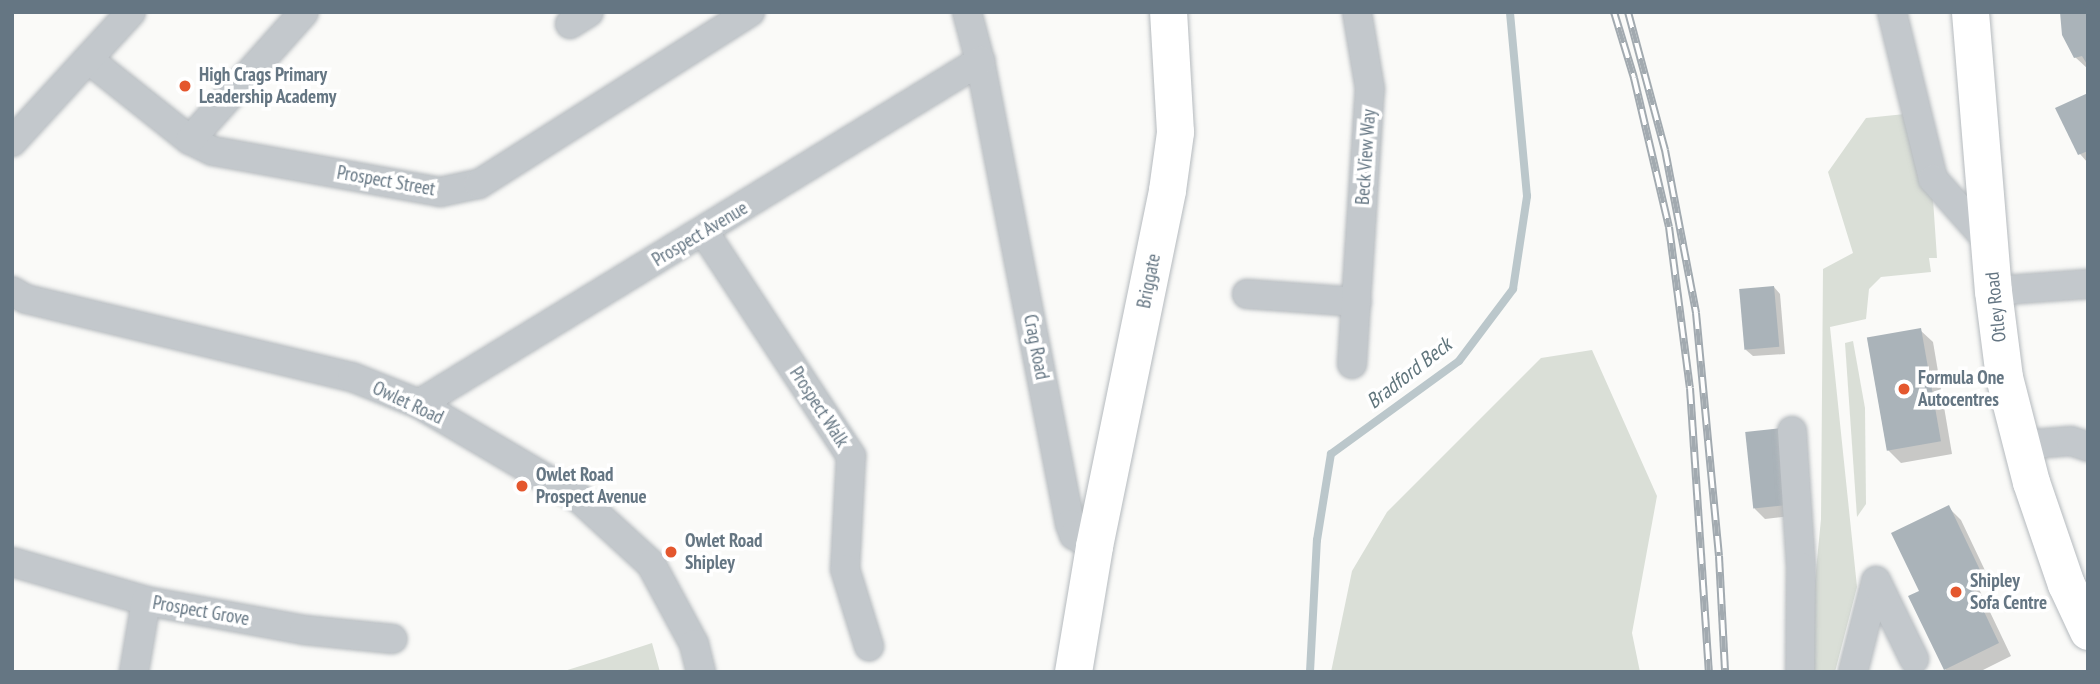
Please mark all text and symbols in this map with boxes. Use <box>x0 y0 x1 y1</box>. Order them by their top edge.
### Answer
place label: High Crags Primary Leadership Academy <box>199 64 337 108</box>
marker: High Crags Primary Leadership Academy <box>177 78 193 94</box>
street label: Beck View Way <box>1351 108 1381 206</box>
street label: Prospect Street <box>335 161 437 201</box>
street label: Prospect Avenue <box>648 196 752 272</box>
street label: Briggate <box>1133 252 1165 310</box>
street label: Otley Road <box>1981 270 2011 344</box>
street label: Crag Road <box>1019 312 1053 382</box>
water label: Bradford Beck <box>1362 332 1456 414</box>
street label: Prospect Walk <box>785 362 853 452</box>
place label: Formula One Autocentres <box>1918 367 2005 411</box>
street label: Owlet Road <box>369 377 447 429</box>
marker: Formula One Autocentres <box>1896 381 1912 397</box>
place label: Owlet Road Prospect Avenue <box>536 464 647 508</box>
marker: Owlet Road Prospect Avenue <box>514 478 530 494</box>
place label: Owlet Road Shipley <box>685 530 763 574</box>
marker: Owlet Road Shipley <box>663 544 679 560</box>
place label: Shipley Sofa Centre <box>1970 570 2047 614</box>
marker: Shipley Sofa Centre <box>1948 584 1964 600</box>
street label: Prospect Grove <box>151 591 251 631</box>

